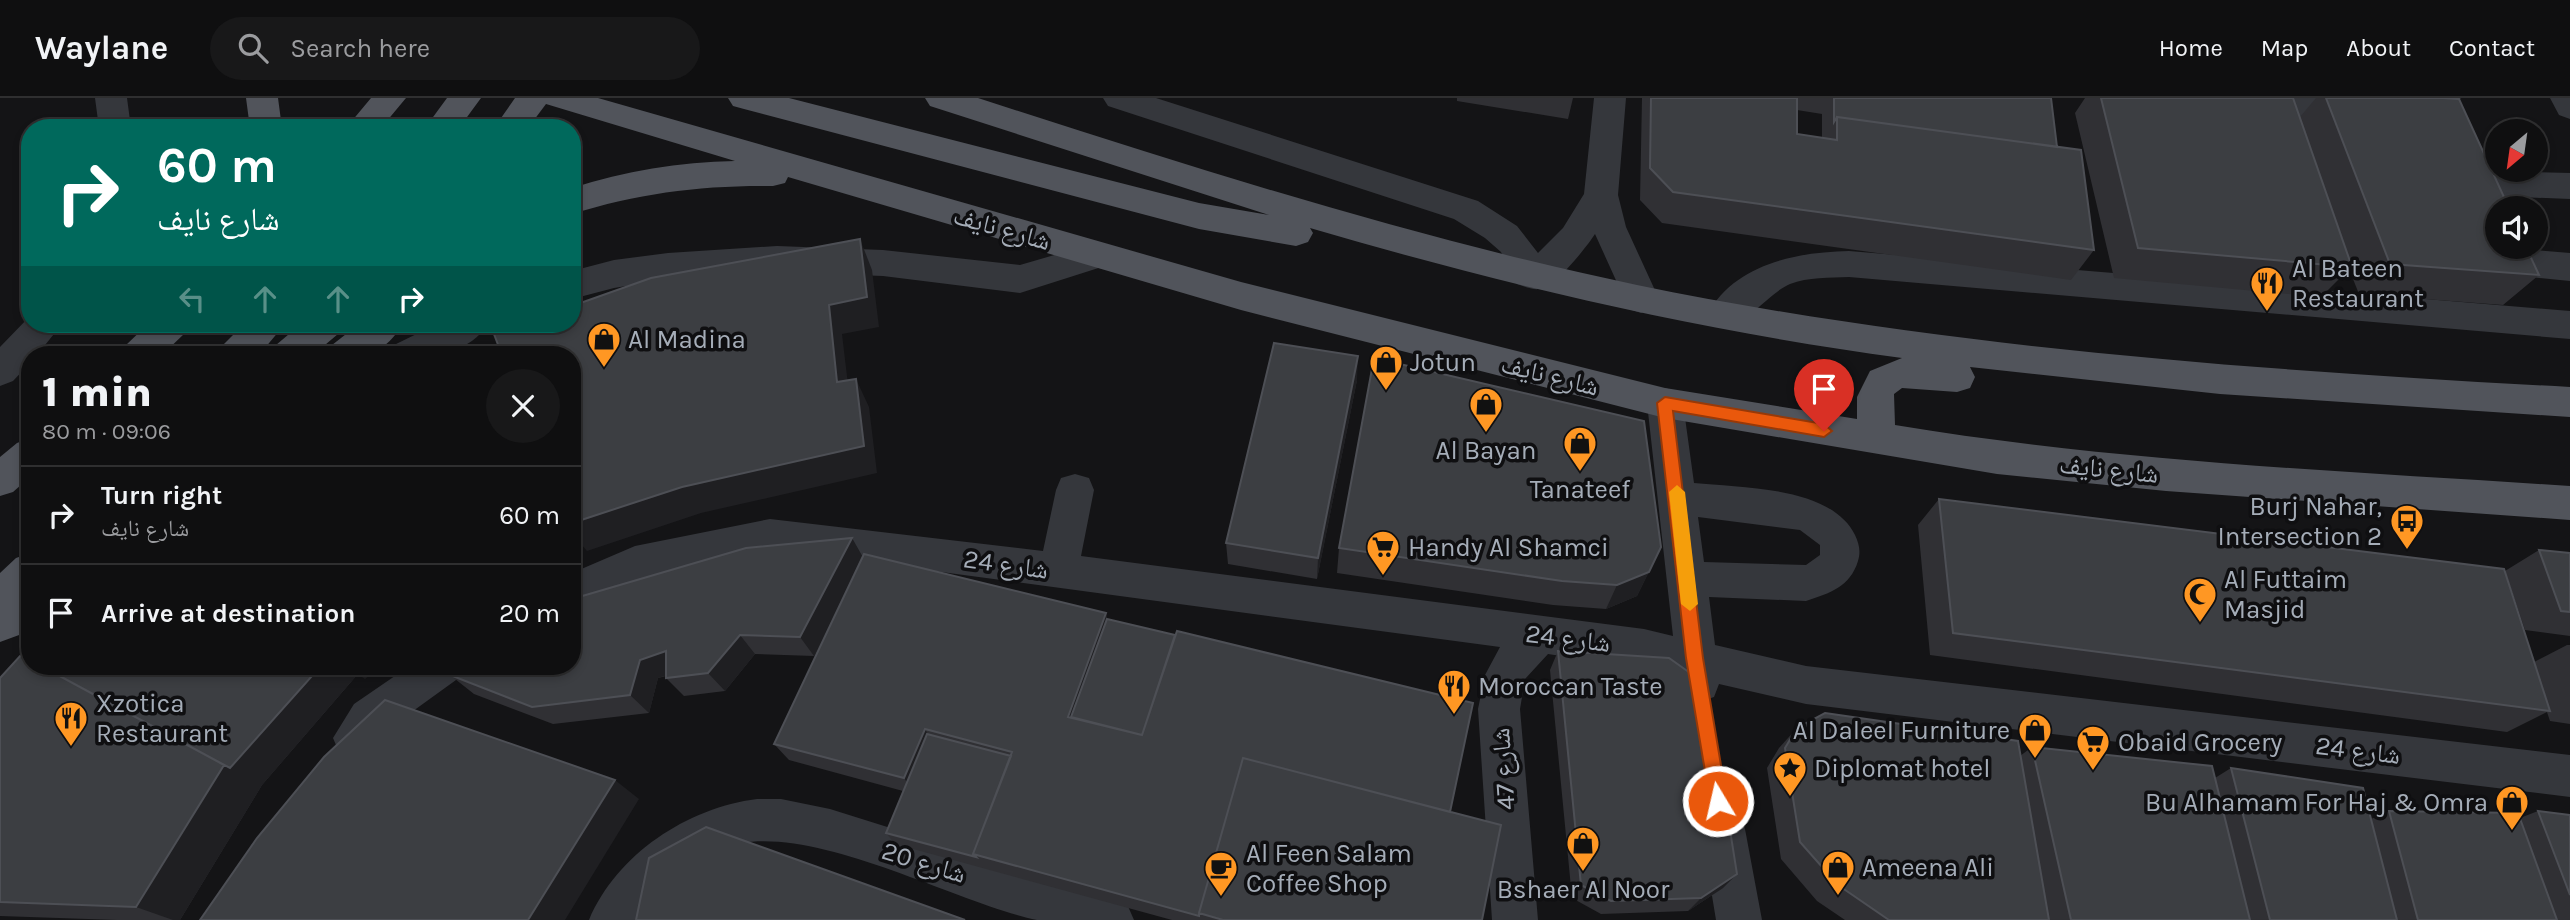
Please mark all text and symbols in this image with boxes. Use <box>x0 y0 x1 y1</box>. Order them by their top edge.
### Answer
search box <box>210 17 700 80</box>
text: Waylane <box>35 29 168 67</box>
icon: search <box>234 29 272 67</box>
text: Search here <box>290 33 430 64</box>
text: Home <box>2159 34 2223 62</box>
text: Map <box>2261 34 2308 62</box>
text: About <box>2346 34 2411 62</box>
text: Contact <box>2449 34 2535 62</box>
north arrow <box>2485 119 2548 182</box>
map controls <box>2485 119 2548 259</box>
text: 60 m <box>157 137 277 194</box>
icon: right <box>42 147 133 238</box>
button: sound <box>2485 196 2548 259</box>
street label: شارع نايف <box>950 200 1054 257</box>
text: شارع نايف <box>157 201 279 238</box>
place label: Al Bateen Restaurant <box>2292 253 2424 314</box>
restaurant icon: Al Bateen Restaurant <box>2248 264 2286 313</box>
icon: left <box>173 280 211 318</box>
icon: ahead <box>246 280 284 318</box>
icon: ahead <box>319 280 357 318</box>
icon: right <box>392 280 430 318</box>
shop icon: Al Madina <box>585 320 623 369</box>
place label: Al Madina <box>628 324 746 355</box>
shop icon: Jotun <box>1367 343 1405 392</box>
place label: Jotun <box>1410 347 1476 378</box>
street label: شارع نايف <box>1498 348 1602 403</box>
pin <box>1794 359 1854 431</box>
text: 1 min <box>42 367 152 417</box>
button: close <box>486 369 560 443</box>
icon: arrive <box>1805 370 1843 408</box>
shop icon: Al Bayan <box>1467 385 1505 434</box>
text: 80 m · 09:06 <box>42 418 171 445</box>
shop icon: Tanateef <box>1561 424 1599 473</box>
place label: Al Bayan <box>1436 435 1536 466</box>
street label: شارع نايف <box>2058 449 2160 490</box>
place label: Tanateef <box>1530 474 1631 505</box>
text: Turn right <box>101 480 222 511</box>
place label: Burj Nahar, Intersection 2 <box>2217 491 2382 552</box>
icon: right <box>42 496 80 534</box>
text: 60 m <box>499 500 560 531</box>
bus stop icon: Burj Nahar, Intersection 2 <box>2388 502 2426 551</box>
text: شارع نايف <box>101 515 189 542</box>
supermarket icon: Handy Al Shamci <box>1364 528 1402 577</box>
place label: Handy Al Shamci <box>1408 532 1609 563</box>
street label: شارع 24 <box>962 543 1050 586</box>
place label: Al Futtaim Masjid <box>2224 564 2347 625</box>
mosque icon: Al Futtaim Masjid <box>2181 575 2219 624</box>
icon: arrive <box>42 594 80 632</box>
text: Arrive at destination <box>101 598 355 629</box>
text: 20 m <box>499 598 560 629</box>
street label: شارع 24 <box>1524 618 1612 659</box>
restaurant icon: Moroccan Taste <box>1435 667 1473 716</box>
place label: Moroccan Taste <box>1478 671 1663 702</box>
place label: Xzotica Restaurant <box>96 688 228 749</box>
restaurant icon: Xzotica Restaurant <box>52 699 90 748</box>
shop icon: Al Daleel Furniture <box>2016 711 2054 760</box>
place label: Al Daleel Furniture <box>1793 715 2010 746</box>
supermarket icon: Obaid Grocery <box>2074 723 2112 772</box>
street label: شارع 47 <box>1485 727 1522 811</box>
place label: Obaid Grocery <box>2118 727 2282 758</box>
street label: شارع 24 <box>2314 730 2402 771</box>
place icon: Diplomat hotel <box>1771 749 1809 798</box>
place label: Diplomat hotel <box>1814 753 1991 784</box>
position arrow <box>1681 764 1755 838</box>
shop icon: Bu Alhamam For Haj & Omra <box>2493 783 2531 832</box>
place label: Bu Alhamam For Haj & Omra <box>2145 787 2488 818</box>
shop icon: Bshaer Al Noor <box>1564 824 1602 873</box>
street label: شارع 20 <box>878 835 970 890</box>
place label: Al Feen Salam Coffee Shop <box>1246 838 1412 899</box>
shop icon: Ameena Ali <box>1819 848 1857 897</box>
cafe icon: Al Feen Salam Coffee Shop <box>1202 849 1240 898</box>
place label: Ameena Ali <box>1862 852 1994 883</box>
place label: Bshaer Al Noor <box>1497 874 1670 905</box>

